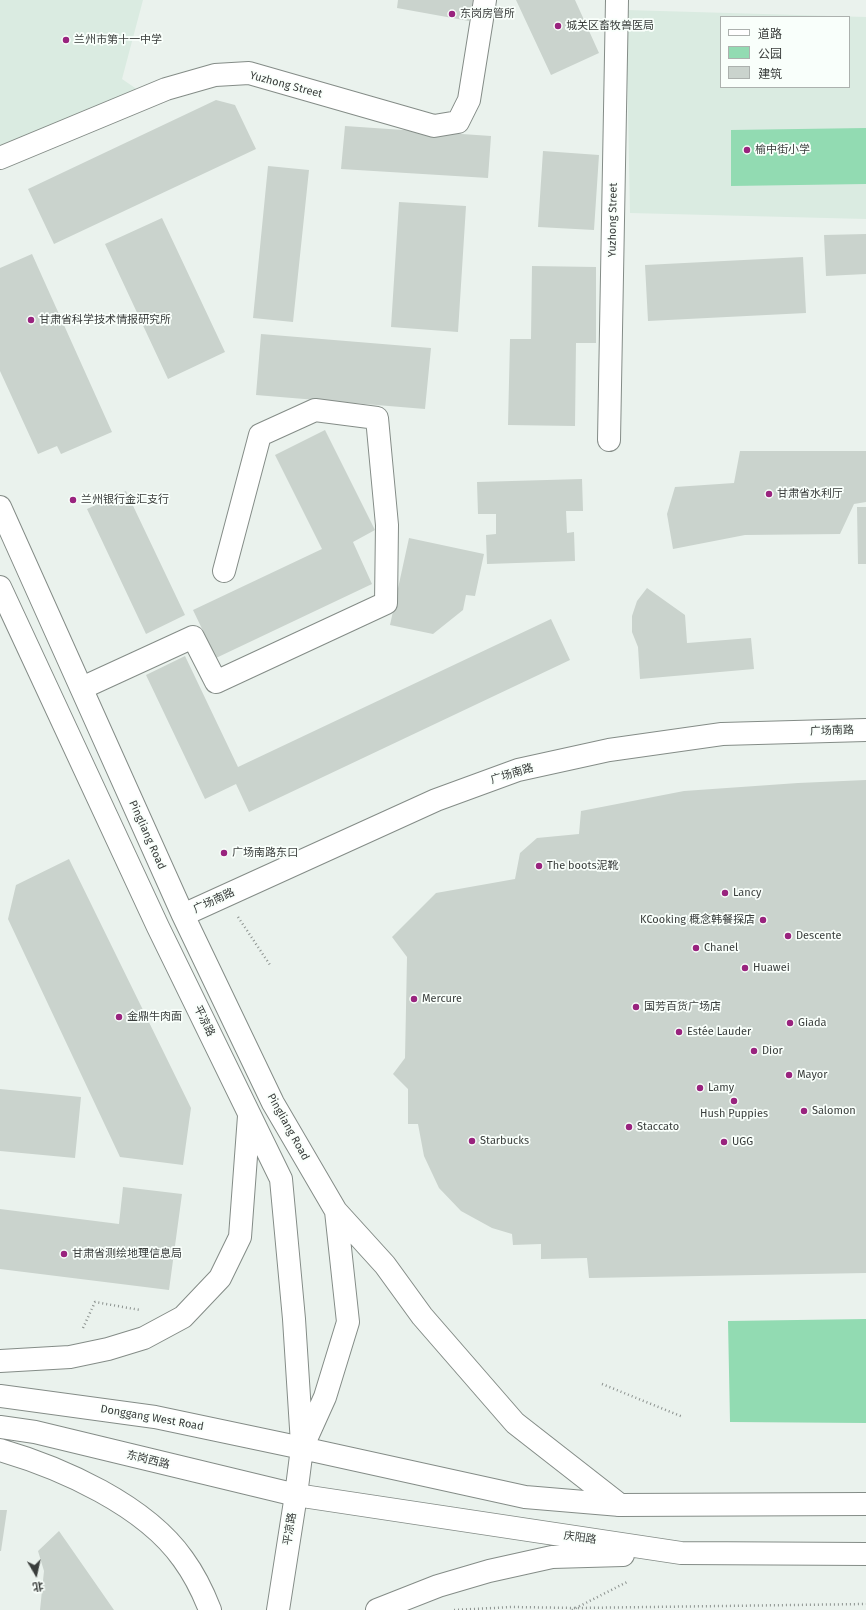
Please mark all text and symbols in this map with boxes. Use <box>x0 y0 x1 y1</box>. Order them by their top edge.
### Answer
place label: 东岗房管所 <box>460 7 515 21</box>
marker: 东岗房管所 <box>447 9 457 19</box>
legend <box>720 16 850 88</box>
place label: 城关区畜牧兽医局 <box>566 19 654 33</box>
marker: 城关区畜牧兽医局 <box>553 21 563 31</box>
text: 道路 <box>758 27 782 41</box>
place label: 兰州市第十一中学 <box>74 33 162 47</box>
marker: 兰州市第十一中学 <box>61 35 71 45</box>
text: 公园 <box>758 47 782 61</box>
text: 建筑 <box>758 67 782 81</box>
street label: Yuzhong Street <box>248 69 324 101</box>
place label: 榆中街小学 <box>755 143 810 157</box>
marker: 榆中街小学 <box>742 145 752 155</box>
street label: Yuzhong Street <box>606 183 620 257</box>
place label: 甘肃省科学技术情报研究所 <box>39 313 171 327</box>
marker: 甘肃省科学技术情报研究所 <box>26 315 36 325</box>
place label: 甘肃省水利厅 <box>777 487 843 501</box>
marker: 甘肃省水利厅 <box>764 489 774 499</box>
place label: 兰州银行金汇支行 <box>81 493 169 507</box>
marker: 兰州银行金汇支行 <box>68 495 78 505</box>
street label: 广场南路 <box>810 724 854 738</box>
street label: 广场南路 <box>489 761 535 787</box>
street label: Pingliang Road <box>126 798 168 872</box>
place label: 广场南路东口 <box>232 846 298 860</box>
marker: 广场南路东口 <box>219 848 229 858</box>
place label: The boots泥靴 <box>547 859 619 873</box>
marker: The boots泥靴 <box>534 861 544 871</box>
street label: 广场南路 <box>191 886 237 916</box>
place label: Lancy <box>733 886 761 900</box>
marker: Lancy <box>720 888 730 898</box>
place label: KCooking 概念韩餐探店 <box>640 913 755 927</box>
marker: KCooking 概念韩餐探店 <box>758 915 768 925</box>
place label: Descente <box>796 929 841 943</box>
marker: Descente <box>783 931 793 941</box>
place label: Chanel <box>704 941 738 955</box>
marker: Chanel <box>691 943 701 953</box>
place label: Huawei <box>753 961 790 975</box>
marker: Huawei <box>740 963 750 973</box>
place label: Mercure <box>422 992 462 1006</box>
marker: Mercure <box>409 994 419 1004</box>
place label: 国芳百货广场店 <box>644 1000 721 1014</box>
marker: 国芳百货广场店 <box>631 1002 641 1012</box>
street label: 平凉路 <box>191 1003 217 1039</box>
place label: 金鼎牛肉面 <box>127 1010 182 1024</box>
marker: 金鼎牛肉面 <box>114 1012 124 1022</box>
place label: Giada <box>798 1016 827 1030</box>
marker: Giada <box>785 1018 795 1028</box>
place label: Estée Lauder <box>687 1025 751 1039</box>
marker: Estée Lauder <box>674 1027 684 1037</box>
place label: Dior <box>762 1044 783 1058</box>
marker: Dior <box>749 1046 759 1056</box>
place label: Mayor <box>797 1068 827 1082</box>
marker: Mayor <box>784 1070 794 1080</box>
place label: Lamy <box>708 1081 734 1095</box>
marker: Lamy <box>695 1083 705 1093</box>
street label: Pingliang Road <box>264 1091 312 1163</box>
marker: Hush Puppies <box>729 1096 739 1106</box>
place label: Salomon <box>812 1104 856 1118</box>
marker: Salomon <box>799 1106 809 1116</box>
place label: Hush Puppies <box>700 1107 768 1121</box>
place label: Staccato <box>637 1120 679 1134</box>
marker: Staccato <box>624 1122 634 1132</box>
place label: Starbucks <box>480 1134 529 1148</box>
place label: UGG <box>732 1135 753 1149</box>
marker: Starbucks <box>467 1136 477 1146</box>
marker: UGG <box>719 1137 729 1147</box>
place label: 甘肃省测绘地理信息局 <box>72 1247 182 1261</box>
marker: 甘肃省测绘地理信息局 <box>59 1249 69 1259</box>
street label: Donggang West Road <box>99 1402 205 1434</box>
street label: 东岗西路 <box>125 1448 171 1472</box>
street label: 平凉路 <box>281 1512 299 1546</box>
street label: 庆阳路 <box>563 1529 597 1547</box>
north arrow <box>16 1554 56 1594</box>
text: 北 <box>32 1579 44 1594</box>

